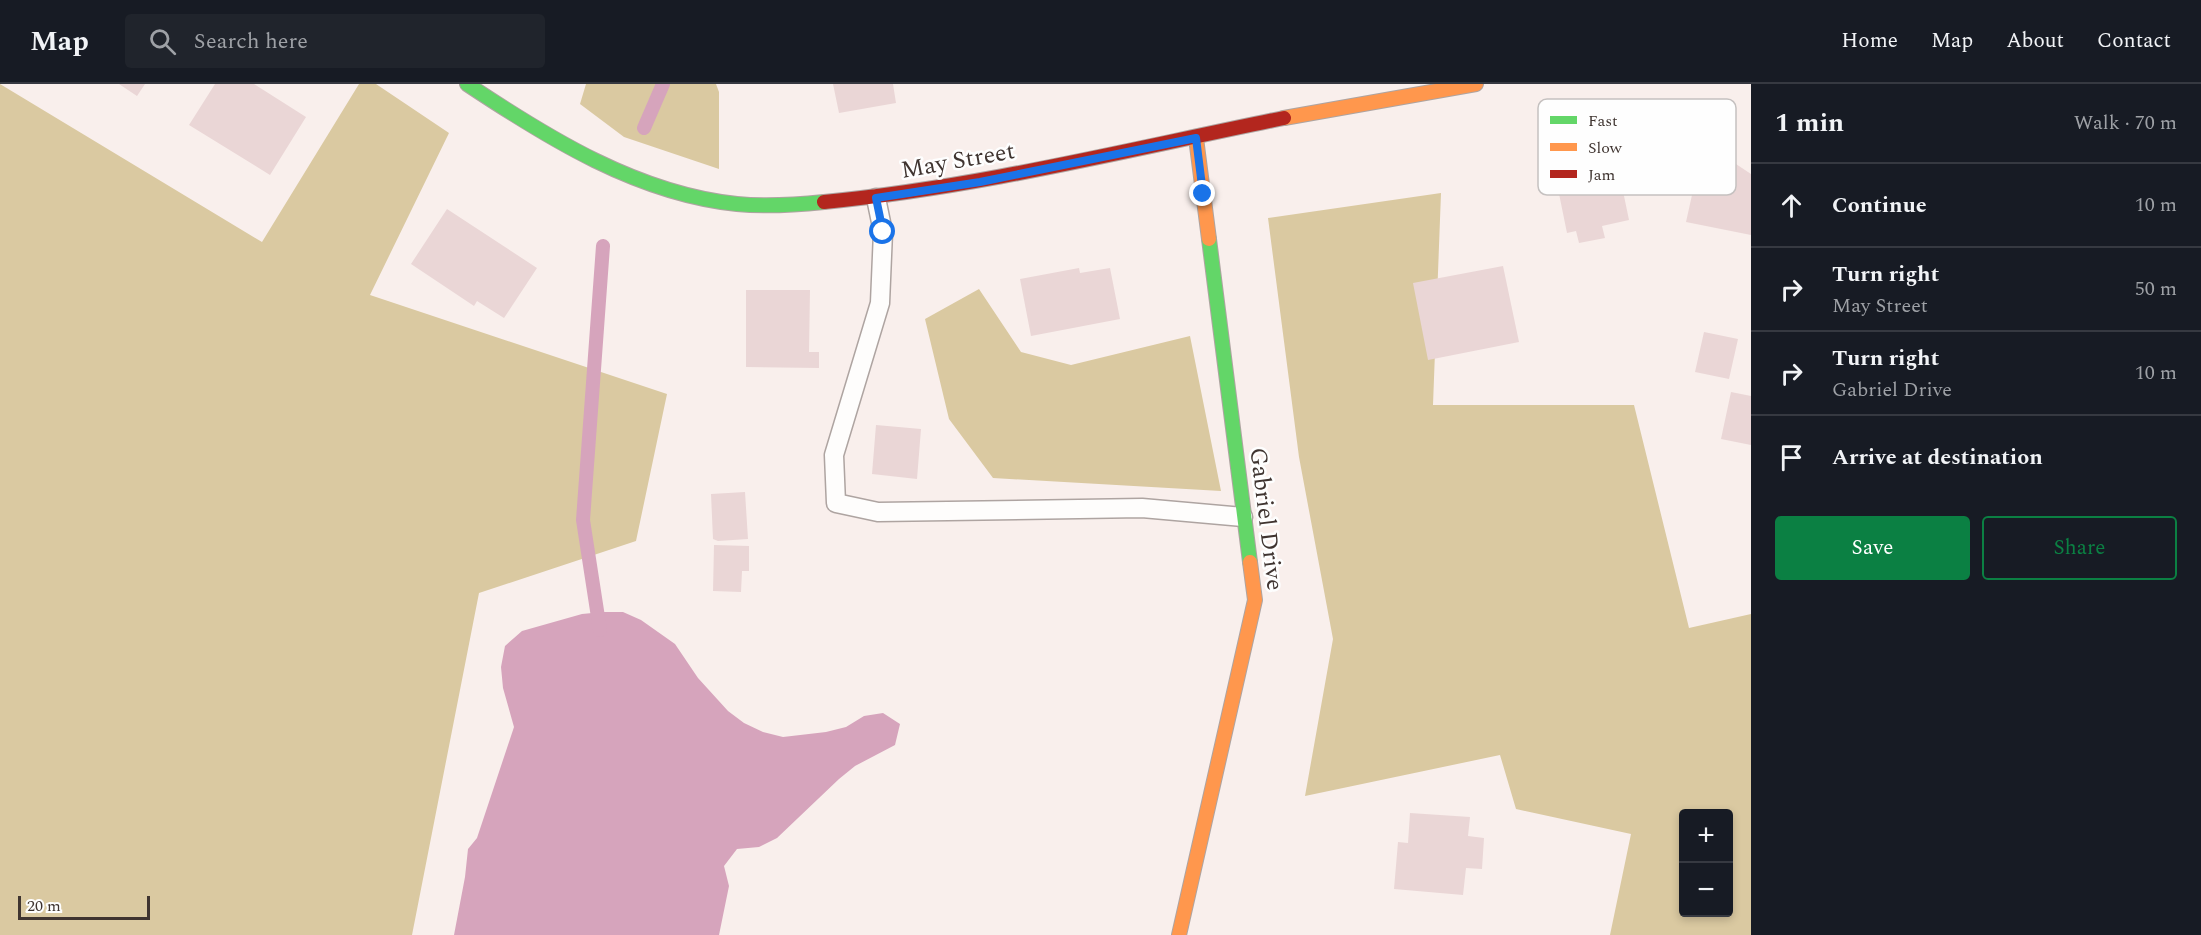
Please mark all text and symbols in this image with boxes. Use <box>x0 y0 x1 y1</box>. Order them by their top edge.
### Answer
search box <box>125 14 545 68</box>
text: Map <box>30 20 89 63</box>
icon: search <box>146 25 179 58</box>
text: Search here <box>194 25 308 58</box>
text: Home <box>1841 25 1898 57</box>
text: Map <box>1931 25 1973 57</box>
text: About <box>2006 25 2064 57</box>
text: Contact <box>2097 25 2171 57</box>
legend <box>1538 99 1736 195</box>
text: 1 min <box>1775 103 1844 143</box>
text: Walk · 70 m <box>2074 108 2177 138</box>
text: Fast <box>1588 109 1618 133</box>
street label: May Street <box>898 133 1018 189</box>
text: Slow <box>1588 136 1623 160</box>
text: Jam <box>1588 163 1616 187</box>
route end <box>1189 180 1215 206</box>
icon: ahead <box>1775 189 1808 222</box>
text: Continue <box>1832 189 1927 222</box>
text: 10 m <box>2135 190 2177 220</box>
route start <box>869 218 895 244</box>
text: Turn right <box>1832 258 1939 291</box>
icon: right <box>1775 273 1808 306</box>
text: 50 m <box>2135 274 2177 304</box>
text: May Street <box>1832 291 1928 321</box>
text: Turn right <box>1832 342 1939 375</box>
icon: right <box>1775 357 1808 390</box>
text: 10 m <box>2135 358 2177 388</box>
text: Gabriel Drive <box>1832 375 1952 405</box>
icon: arrive <box>1775 441 1808 474</box>
text: Arrive at destination <box>1832 441 2043 474</box>
street label: Gabriel Drive <box>1239 445 1293 593</box>
button: Save <box>1775 516 1970 580</box>
button: Share <box>1982 516 2177 580</box>
map controls <box>1679 809 1733 917</box>
button: + <box>1679 809 1733 863</box>
button: − <box>1679 863 1733 917</box>
scale bar <box>18 893 150 920</box>
text: 20 m <box>27 894 61 918</box>

